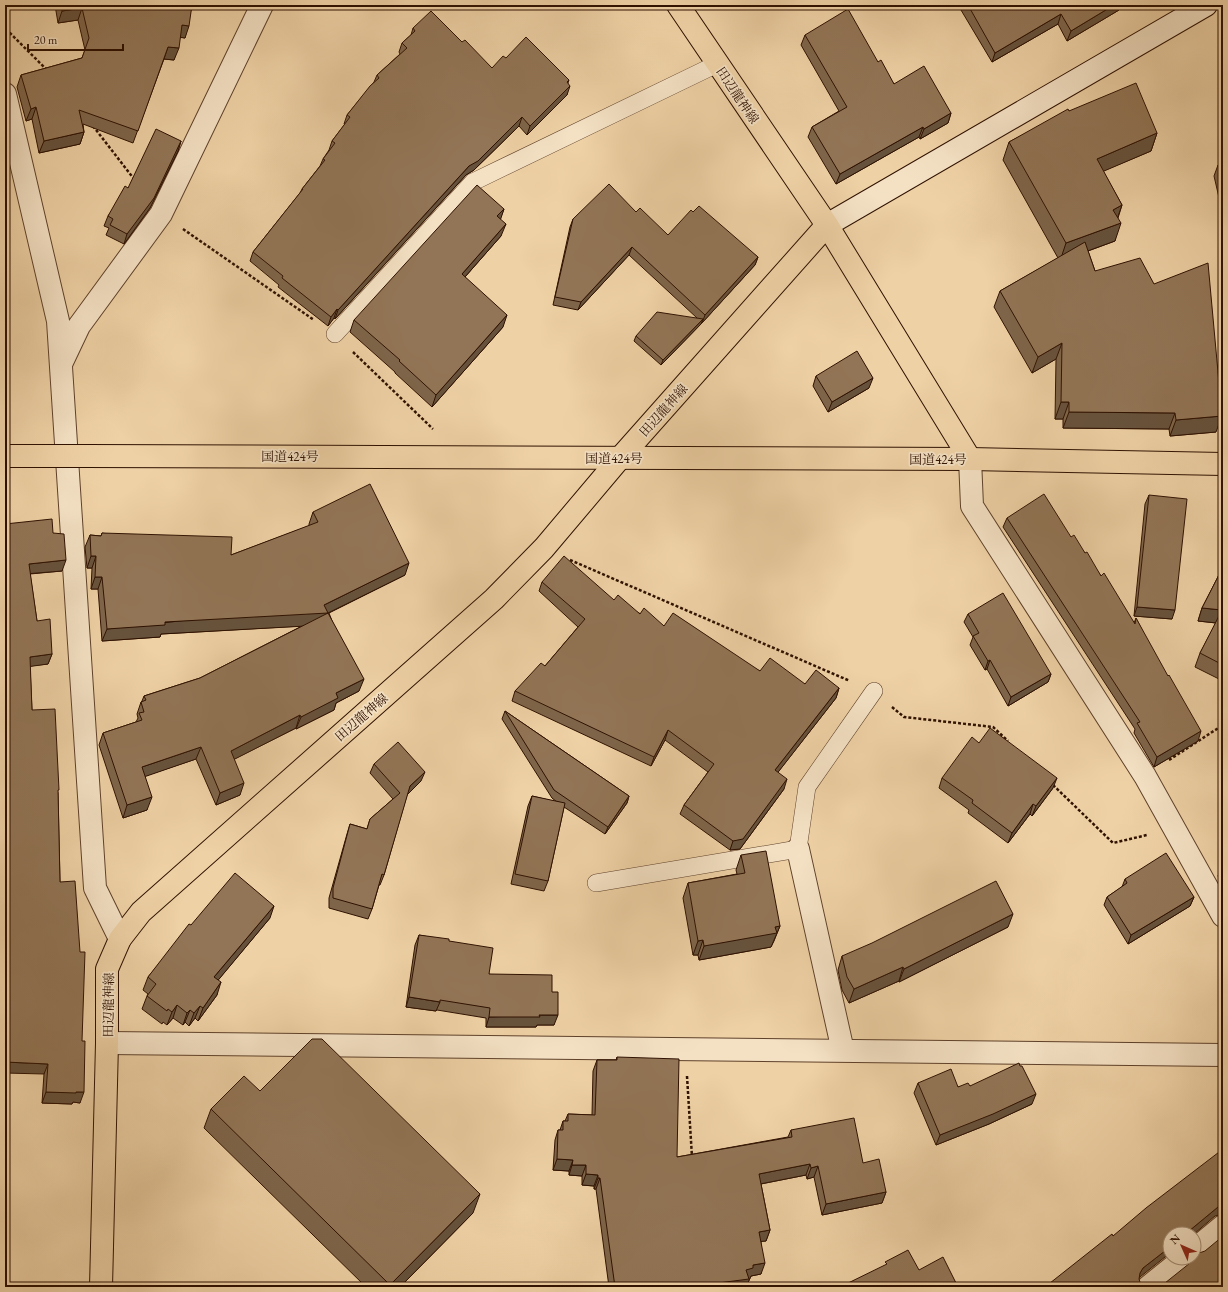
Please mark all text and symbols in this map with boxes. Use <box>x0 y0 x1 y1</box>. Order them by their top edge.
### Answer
scale bar <box>28 26 123 52</box>
text: 20 m <box>34 32 58 48</box>
street label: 田辺龍神線 <box>712 64 763 127</box>
street label: 田辺龍神線 <box>635 380 691 440</box>
street label: 国道424号 <box>261 448 319 465</box>
street label: 国道424号 <box>585 450 643 467</box>
street label: 国道424号 <box>909 451 967 468</box>
street label: 田辺龍神線 <box>331 690 391 745</box>
street label: 田辺龍神線 <box>99 972 118 1038</box>
north arrow <box>1162 1226 1202 1266</box>
text: N <box>1167 1231 1183 1247</box>

